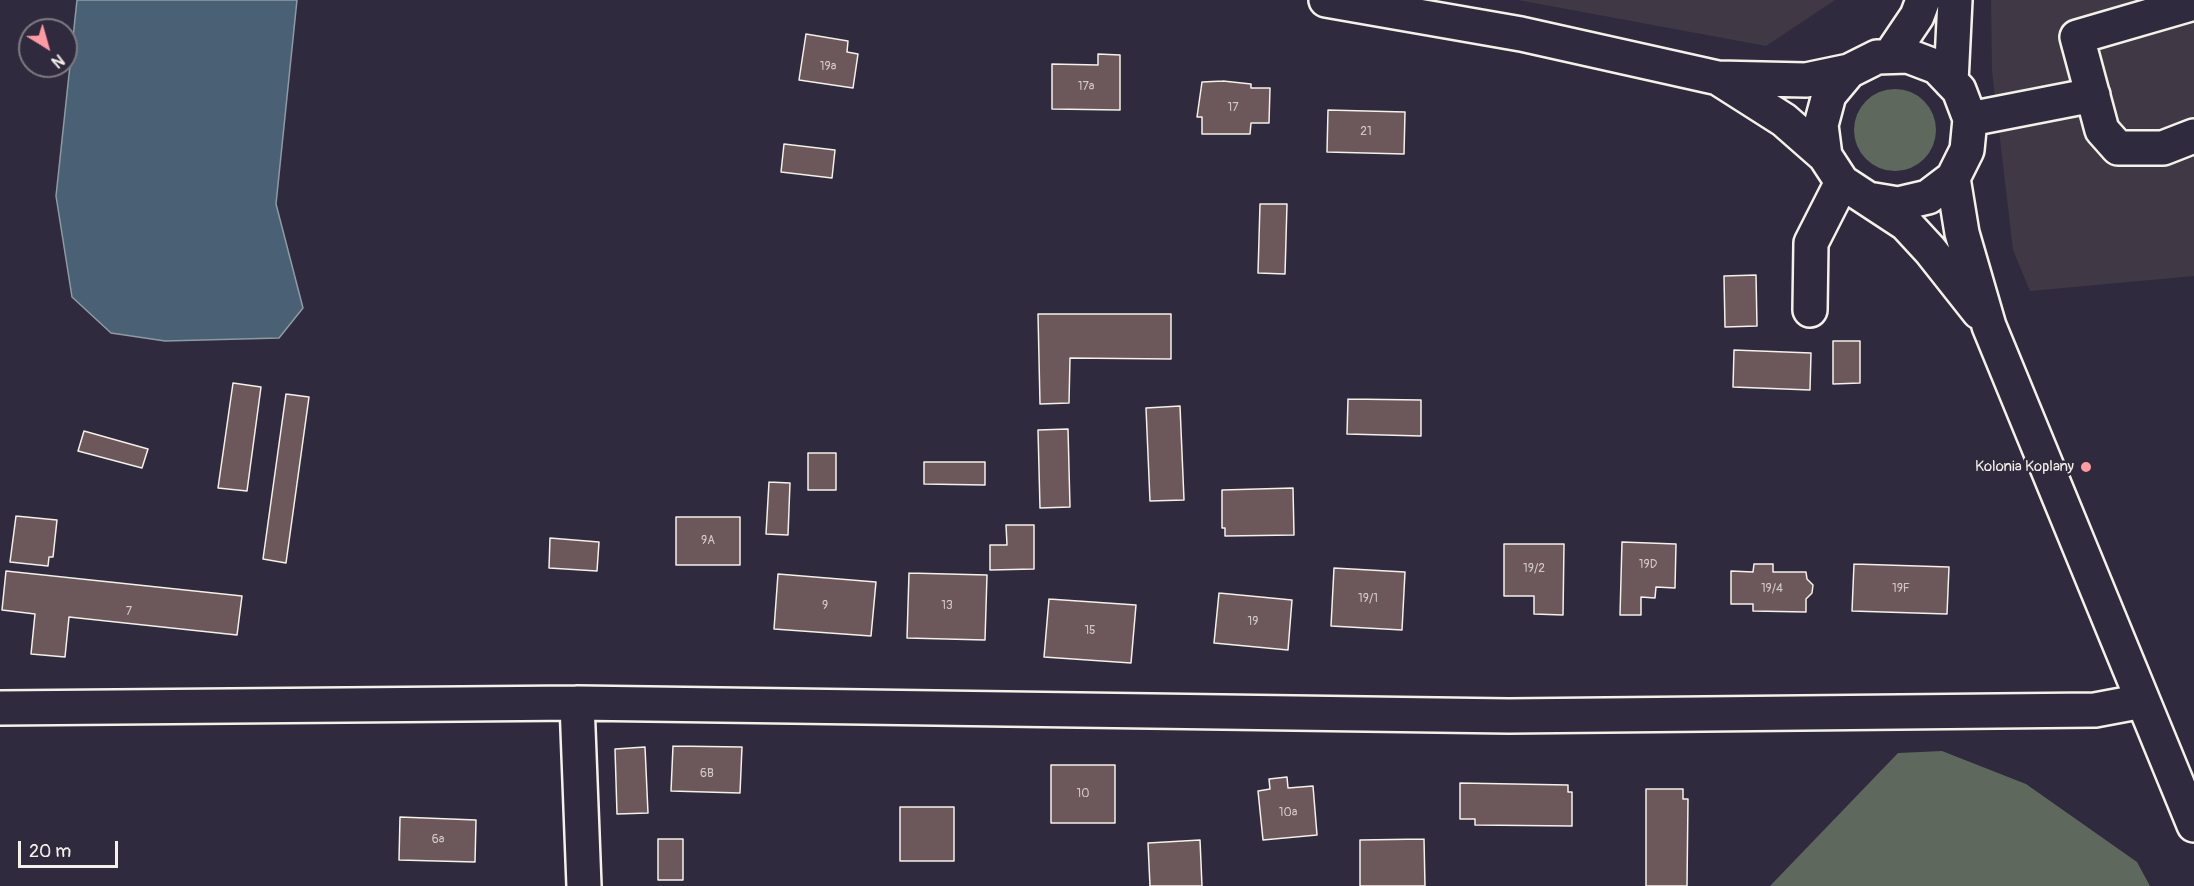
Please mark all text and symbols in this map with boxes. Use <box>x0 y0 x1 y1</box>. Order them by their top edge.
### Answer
north arrow <box>18 18 78 78</box>
text: N <box>47 50 68 72</box>
house number: 19a <box>820 60 836 74</box>
house number: 17a <box>1078 80 1094 94</box>
house number: 17 <box>1227 101 1239 115</box>
house number: 21 <box>1360 125 1372 139</box>
place label: Kolonia Koplany <box>1975 458 2074 476</box>
marker: Kolonia Koplany <box>2079 460 2093 474</box>
house number: 9A <box>701 534 715 548</box>
house number: 19D <box>1639 558 1657 572</box>
house number: 19/2 <box>1523 562 1545 576</box>
house number: 19/4 <box>1761 582 1783 596</box>
house number: 19F <box>1892 582 1910 596</box>
house number: 19/1 <box>1358 592 1378 606</box>
house number: 9 <box>822 599 828 613</box>
house number: 13 <box>941 599 953 613</box>
house number: 7 <box>126 605 132 619</box>
house number: 19 <box>1248 615 1258 629</box>
house number: 15 <box>1084 624 1096 638</box>
house number: 6B <box>700 767 714 781</box>
house number: 10 <box>1077 787 1089 801</box>
house number: 10a <box>1279 806 1297 820</box>
scale bar <box>21 829 122 867</box>
house number: 6a <box>432 833 444 847</box>
text: 20 m <box>29 840 71 863</box>

